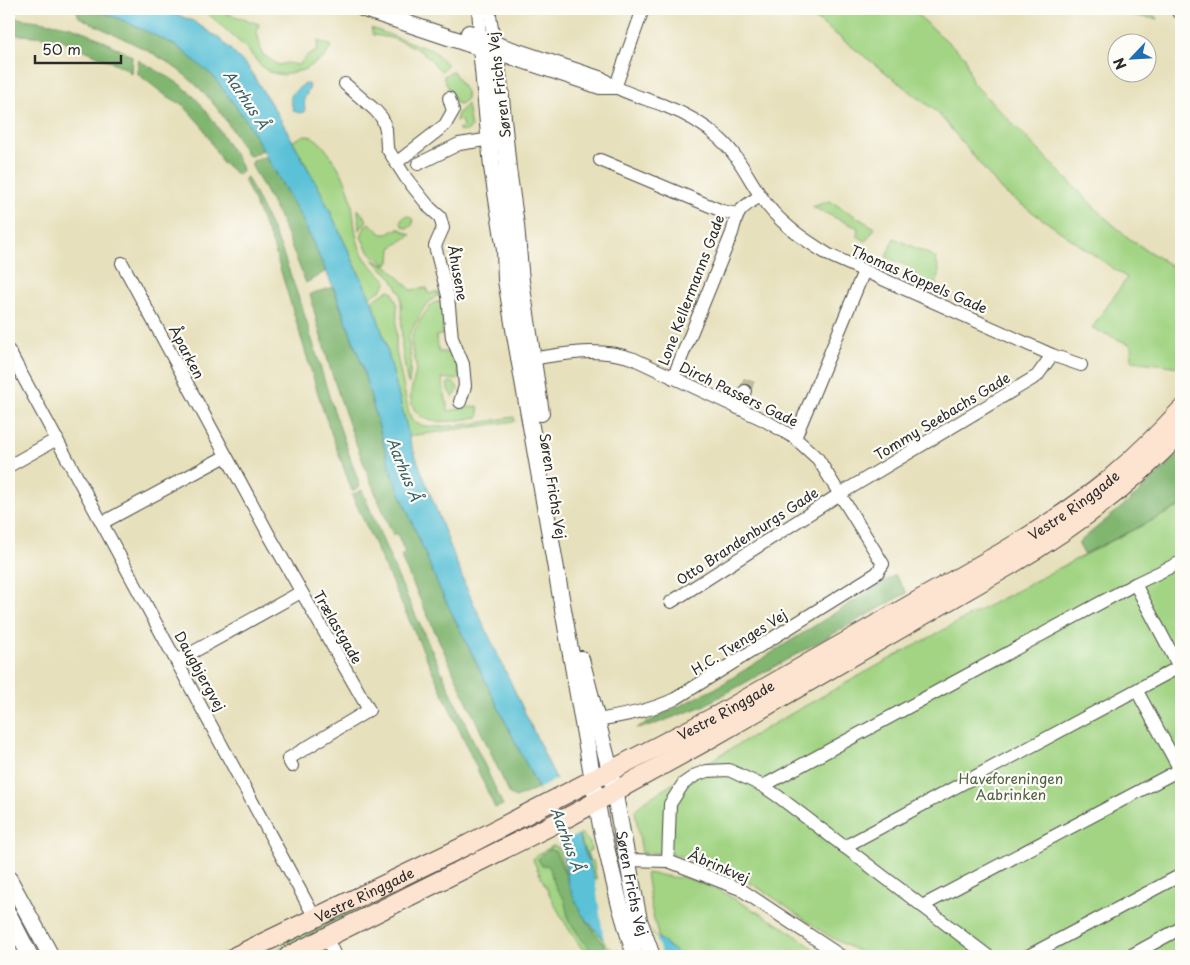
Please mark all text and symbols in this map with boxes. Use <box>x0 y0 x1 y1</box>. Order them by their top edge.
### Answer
street label: Søren Frichs Vej <box>482 31 516 139</box>
scale bar <box>35 32 121 64</box>
north arrow <box>1108 32 1158 82</box>
text: 50 m <box>42 37 81 60</box>
text: N <box>1108 54 1132 73</box>
water label: Aarhus Å <box>219 65 276 134</box>
street label: Lone Kellermanns Gade <box>653 212 729 368</box>
street label: Thomas Koppels Gade <box>847 239 991 319</box>
street label: Åhusene <box>443 244 473 303</box>
street label: Åparken <box>164 321 210 383</box>
street label: Dirch Passers Gade <box>676 356 802 432</box>
street label: Tommy Seebachs Gade <box>870 367 1014 465</box>
street label: Søren Frichs Vej <box>534 432 572 540</box>
water label: Aarhus Å <box>382 434 428 505</box>
street label: Vestre Ringgade <box>1024 465 1124 545</box>
street label: Otto Brandenburgs Gade <box>672 482 822 590</box>
street label: Trælastgade <box>308 586 368 668</box>
street label: H.C. Tvenges Vej <box>687 604 791 680</box>
street label: Daugbjergvej <box>169 627 231 715</box>
street label: Vestre Ringgade <box>673 675 778 745</box>
park label: Haveforeningen Aabrinken <box>959 768 1063 805</box>
water label: Aarhus Å <box>546 804 590 875</box>
street label: Søren Frichs Vej <box>611 829 654 939</box>
street label: Åbrinkvej <box>685 844 753 888</box>
street label: Vestre Ringgade <box>311 862 417 927</box>

